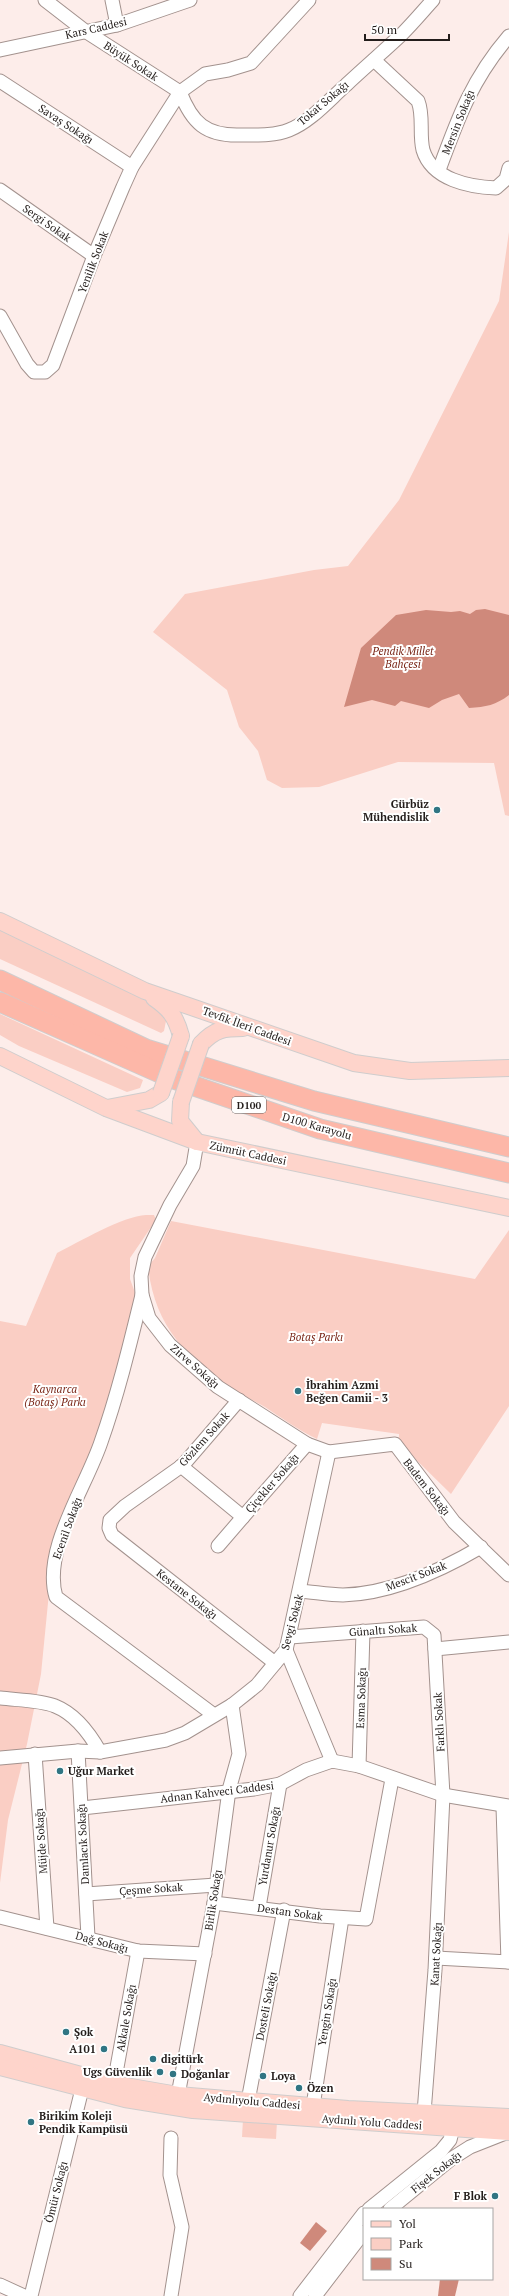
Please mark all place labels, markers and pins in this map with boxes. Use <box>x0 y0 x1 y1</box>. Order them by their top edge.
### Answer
place label: Gürbüz Mühendislik <box>363 797 430 824</box>
marker: Gürbüz Mühendislik <box>432 805 442 815</box>
place label: İbrahim Azmi Beğen Camii - 3 <box>306 1378 388 1405</box>
marker: İbrahim Azmi Beğen Camii - 3 <box>293 1386 303 1396</box>
place label: Uğur Market <box>68 1764 135 1778</box>
marker: Uğur Market <box>55 1766 65 1776</box>
place label: Şok <box>74 2025 94 2040</box>
marker: Şok <box>61 2027 71 2037</box>
place label: A101 <box>69 2042 96 2056</box>
marker: A101 <box>99 2044 109 2054</box>
place label: digitürk <box>161 2052 204 2066</box>
marker: digitürk <box>148 2054 158 2064</box>
place label: Ugs Güvenlik <box>83 2065 153 2079</box>
marker: Ugs Güvenlik <box>155 2067 165 2077</box>
place label: Doğanlar <box>181 2067 230 2081</box>
marker: Doğanlar <box>168 2069 178 2079</box>
place label: Loya <box>271 2069 296 2083</box>
marker: Loya <box>258 2071 268 2081</box>
place label: Özen <box>307 2081 334 2095</box>
marker: Özen <box>294 2083 304 2093</box>
place label: Birikim Koleji Pendik Kampüsü <box>39 2109 128 2136</box>
marker: Birikim Koleji Pendik Kampüsü <box>26 2117 36 2127</box>
place label: F Blok <box>454 2189 488 2203</box>
marker: F Blok <box>490 2191 500 2201</box>

